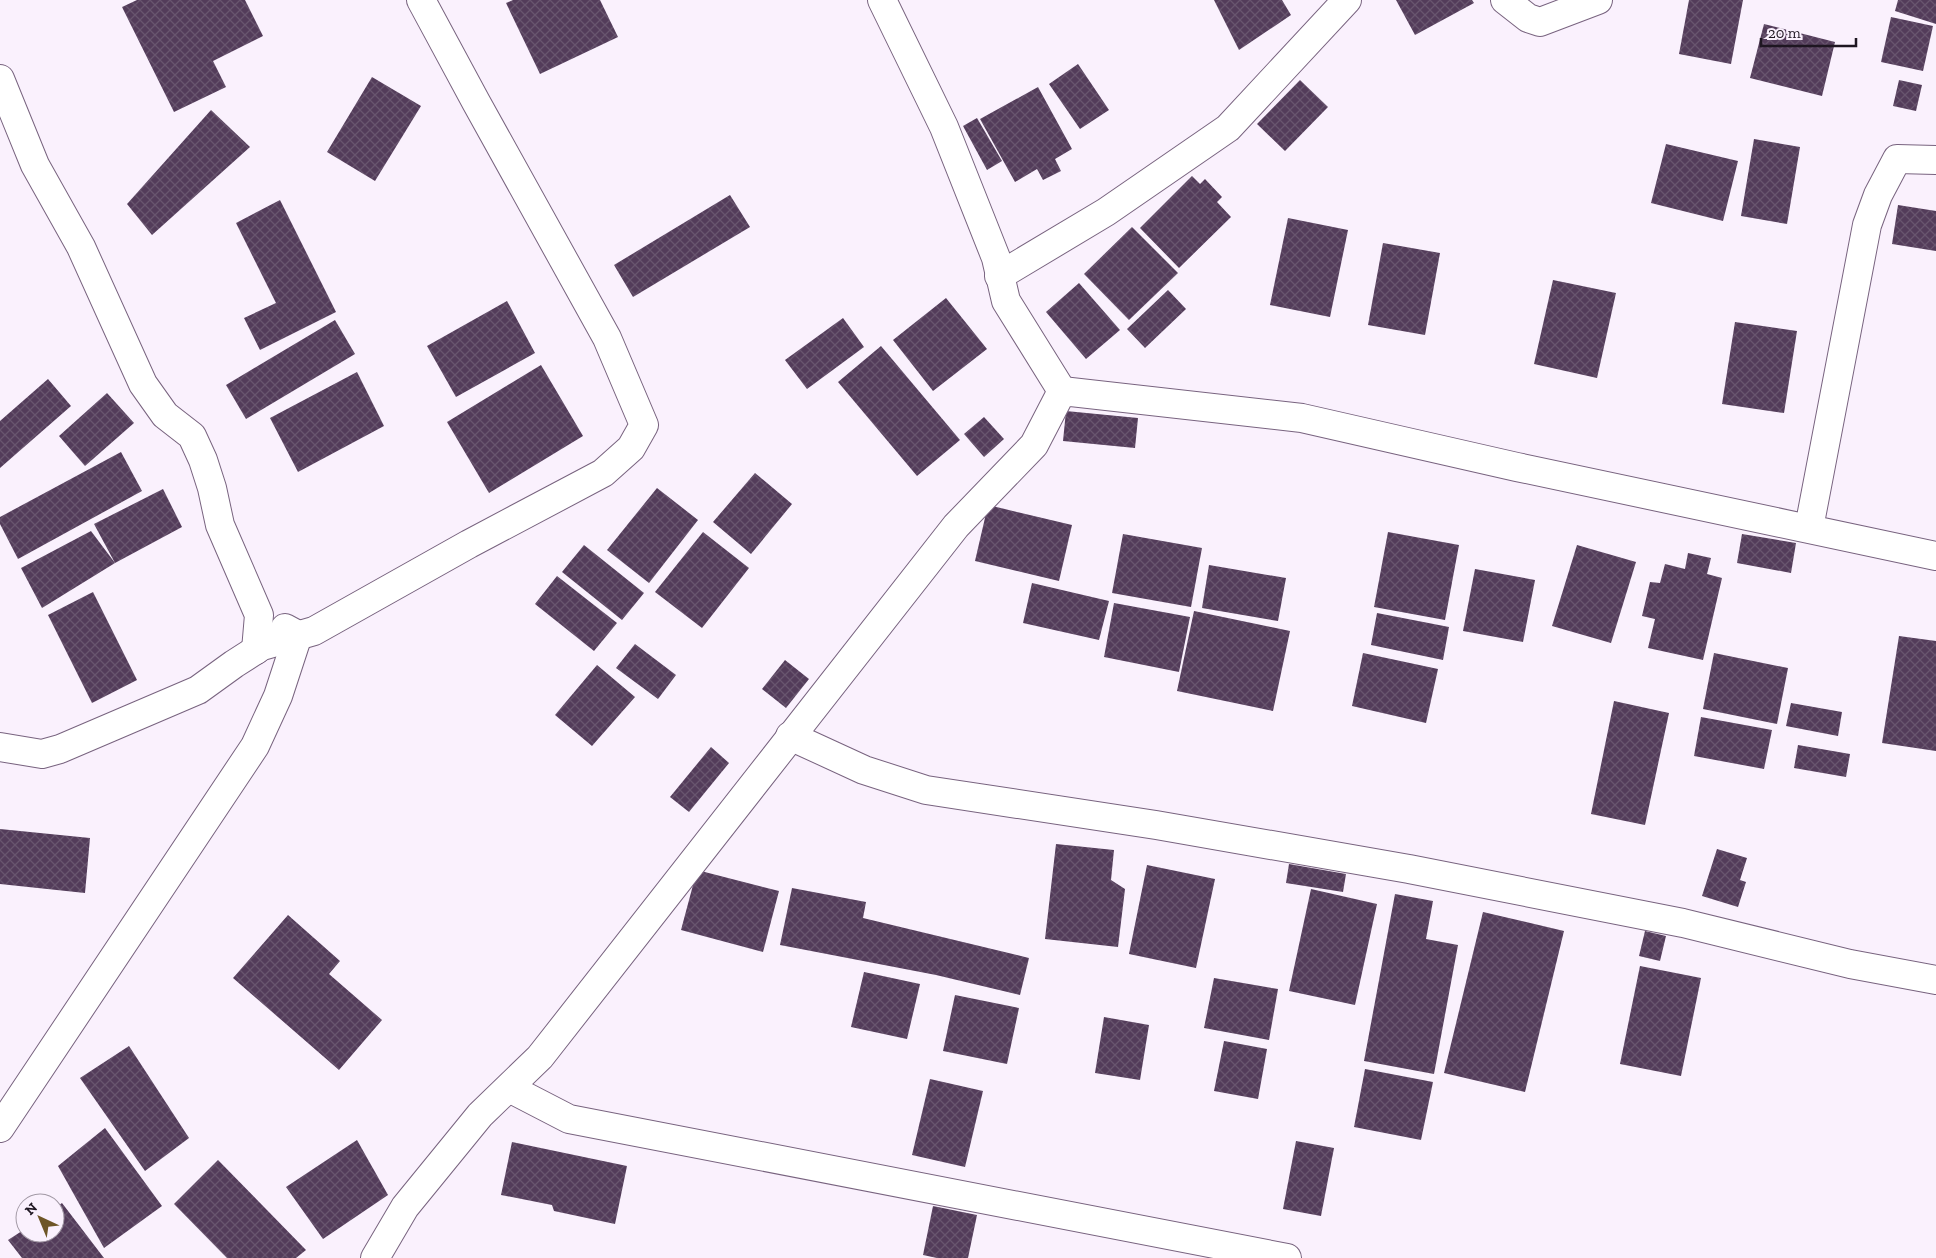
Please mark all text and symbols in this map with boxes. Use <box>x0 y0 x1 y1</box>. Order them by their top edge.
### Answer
scale bar <box>1761 15 1856 47</box>
text: 20 m <box>1768 24 1801 42</box>
north arrow <box>15 1193 65 1243</box>
text: N <box>22 1199 41 1219</box>

